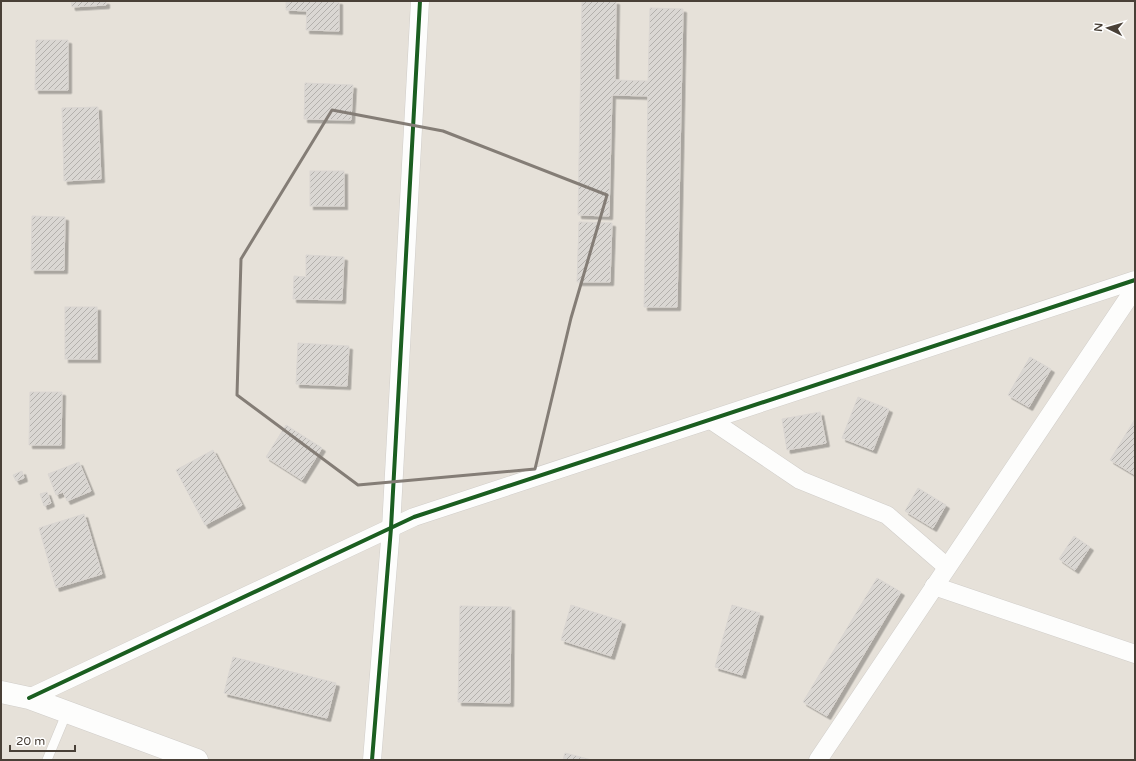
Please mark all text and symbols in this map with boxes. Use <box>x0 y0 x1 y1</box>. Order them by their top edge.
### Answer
north arrow <box>1088 8 1128 48</box>
text: N <box>1092 22 1105 32</box>
scale bar <box>10 727 75 753</box>
text: 20 m <box>16 734 45 748</box>

